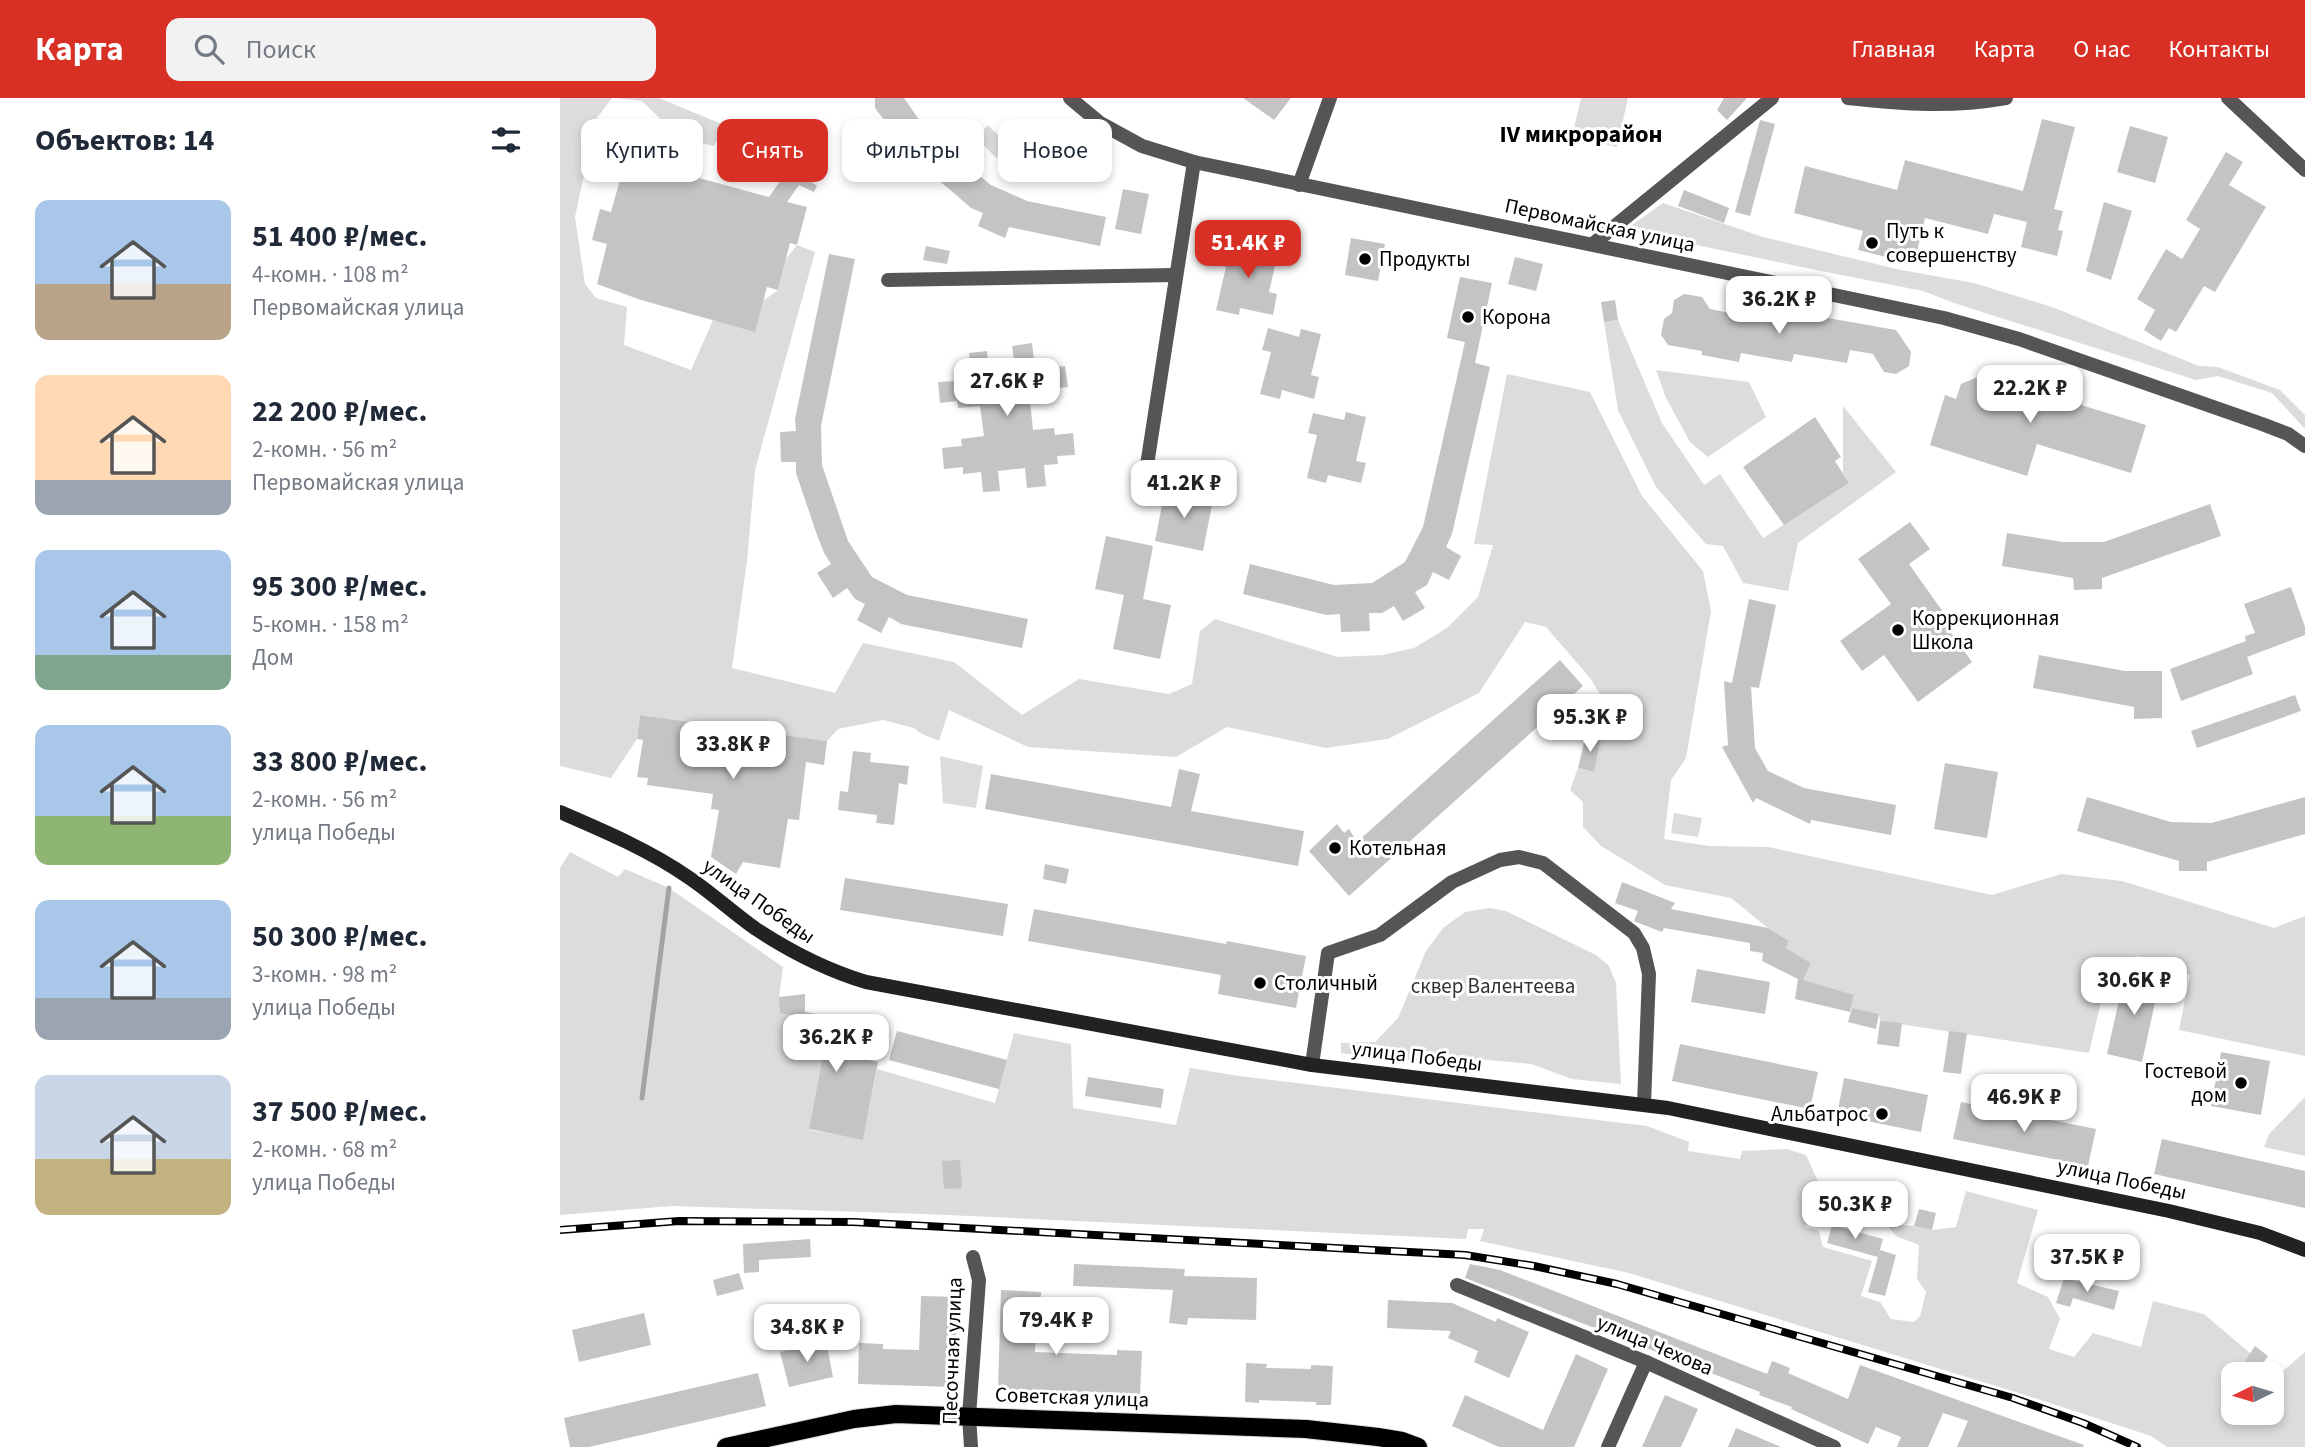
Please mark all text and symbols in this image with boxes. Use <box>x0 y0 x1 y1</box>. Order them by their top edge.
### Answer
search box <box>166 18 656 81</box>
text: Карта <box>35 26 124 73</box>
icon: search <box>190 30 228 68</box>
text: Поиск <box>246 31 316 68</box>
text: Главная <box>1851 32 1936 67</box>
text: Карта <box>1974 32 2035 67</box>
text: О нас <box>2073 32 2130 67</box>
text: Контакты <box>2168 32 2270 67</box>
district label: IV микрорайон <box>1500 117 1662 152</box>
text: Объектов: 14 <box>35 119 214 162</box>
chip: Купить <box>581 119 703 182</box>
chip: Снять <box>717 119 828 182</box>
chip: Фильтры <box>842 119 984 182</box>
chip: Новое <box>998 119 1112 182</box>
icon: filters <box>487 121 525 159</box>
street label: Первомайская улица <box>1502 190 1698 260</box>
text: 51 400 ₽/мес. <box>252 215 428 258</box>
place label: Путь к совершенству <box>1886 216 2017 270</box>
pin: 51.4K ₽ <box>1183 220 1313 280</box>
text: 51.4K ₽ <box>1211 226 1285 259</box>
icon: home <box>91 228 175 312</box>
marker: Путь к совершенству <box>1864 235 1880 251</box>
place label: Продукты <box>1379 244 1470 274</box>
marker: Продукты <box>1357 251 1373 267</box>
text: 4-комн. · 108 m² <box>252 258 409 291</box>
pin: 36.2K ₽ <box>1714 276 1844 336</box>
text: 36.2K ₽ <box>1742 282 1816 315</box>
text: Первомайская улица <box>252 291 464 324</box>
place label: Корона <box>1482 302 1551 332</box>
marker: Корона <box>1460 309 1476 325</box>
pin: 27.6K ₽ <box>942 358 1072 418</box>
text: 27.6K ₽ <box>970 364 1044 397</box>
pin: 22.2K ₽ <box>1965 366 2095 425</box>
text: 22.2K ₽ <box>1993 371 2067 404</box>
text: 22 200 ₽/мес. <box>252 390 428 433</box>
icon: home <box>91 403 175 487</box>
text: 2-комн. · 56 m² <box>252 433 397 466</box>
pin: 41.2K ₽ <box>1119 460 1249 520</box>
text: Первомайская улица <box>252 466 464 499</box>
text: 41.2K ₽ <box>1147 466 1221 499</box>
text: 95 300 ₽/мес. <box>252 565 428 608</box>
icon: home <box>91 578 175 662</box>
place label: Коррекционная Школа <box>1912 603 2059 657</box>
text: 5-комн. · 158 m² <box>252 608 409 641</box>
marker: Коррекционная Школа <box>1890 622 1906 638</box>
text: Дом <box>252 641 294 674</box>
pin: 95.3K ₽ <box>1525 694 1655 754</box>
text: 95.3K ₽ <box>1553 700 1627 733</box>
pin: 33.8K ₽ <box>668 722 798 781</box>
text: 33.8K ₽ <box>696 727 770 760</box>
text: 33 800 ₽/мес. <box>252 740 428 783</box>
icon: home <box>91 753 175 837</box>
text: 2-комн. · 56 m² <box>252 783 397 816</box>
text: улица Победы <box>252 816 396 849</box>
place label: Котельная <box>1349 833 1446 863</box>
marker: Котельная <box>1327 840 1343 856</box>
street label: улица Победы <box>697 851 821 951</box>
text: 50 300 ₽/мес. <box>252 915 428 958</box>
icon: home <box>91 928 175 1012</box>
text: 3-комн. · 98 m² <box>252 958 397 991</box>
pin: 30.6K ₽ <box>2069 958 2199 1017</box>
text: 30.6K ₽ <box>2097 963 2171 996</box>
place label: Столичный <box>1274 968 1378 998</box>
park label: сквер Валентеева <box>1411 971 1575 1001</box>
marker: Столичный <box>1252 975 1268 991</box>
text: улица Победы <box>252 991 396 1024</box>
pin: 36.2K ₽ <box>771 1014 901 1074</box>
text: 36.2K ₽ <box>799 1020 873 1053</box>
street label: улица Победы <box>1350 1033 1484 1079</box>
place label: Гостевой дом <box>2144 1056 2227 1110</box>
pin: 46.9K ₽ <box>1959 1074 2089 1134</box>
marker: Гостевой дом <box>2233 1075 2249 1091</box>
text: 46.9K ₽ <box>1987 1080 2061 1113</box>
text: 37 500 ₽/мес. <box>252 1090 428 1133</box>
place label: Альбатрос <box>1771 1099 1868 1129</box>
icon: home <box>91 1103 175 1187</box>
marker: Альбатрос <box>1874 1106 1890 1122</box>
text: 2-комн. · 68 m² <box>252 1133 397 1166</box>
street label: улица Победы <box>2055 1151 2189 1207</box>
text: улица Победы <box>252 1166 396 1199</box>
pin: 50.3K ₽ <box>1790 1182 1920 1241</box>
text: 50.3K ₽ <box>1818 1187 1892 1220</box>
pin: 37.5K ₽ <box>2022 1234 2152 1294</box>
text: 37.5K ₽ <box>2050 1240 2124 1273</box>
street label: Песочная улица <box>934 1277 970 1425</box>
pin: 79.4K ₽ <box>991 1298 1121 1357</box>
text: 79.4K ₽ <box>1019 1303 1093 1336</box>
pin: 34.8K ₽ <box>742 1304 872 1364</box>
street label: улица Чехова <box>1592 1307 1718 1383</box>
text: 34.8K ₽ <box>770 1310 844 1343</box>
north arrow <box>2221 1362 2284 1424</box>
map controls <box>2221 1362 2284 1425</box>
street label: Советская улица <box>995 1379 1149 1415</box>

